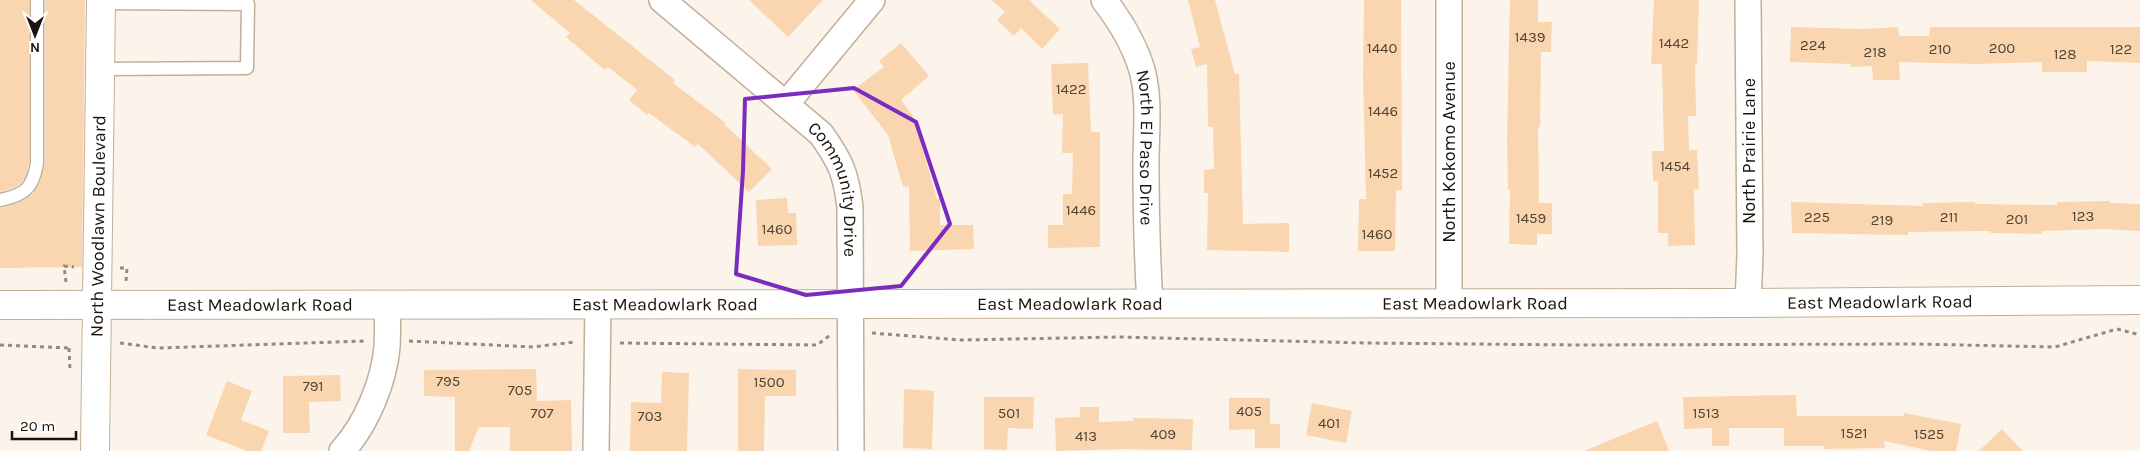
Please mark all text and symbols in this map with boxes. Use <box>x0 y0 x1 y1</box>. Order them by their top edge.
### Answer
north arrow <box>10 10 60 60</box>
house number: 1439 <box>1515 28 1545 46</box>
house number: 1442 <box>1659 34 1689 52</box>
house number: 224 <box>1800 36 1827 54</box>
text: N <box>30 39 40 56</box>
house number: 1440 <box>1367 39 1397 57</box>
house number: 200 <box>1989 39 2015 57</box>
house number: 210 <box>1929 40 1951 58</box>
house number: 122 <box>2110 40 2132 58</box>
house number: 218 <box>1864 43 1886 61</box>
house number: 128 <box>2054 45 2076 63</box>
street label: North Kokomo Avenue <box>1438 61 1460 243</box>
street label: North El Paso Drive <box>1131 68 1158 226</box>
street label: North Prairie Lane <box>1738 78 1760 224</box>
house number: 1422 <box>1056 80 1086 98</box>
house number: 1446 <box>1368 102 1398 120</box>
street label: North Woodlawn Boulevard <box>86 115 110 337</box>
street label: Community Drive <box>804 117 861 257</box>
house number: 1454 <box>1660 157 1691 175</box>
house number: 1452 <box>1368 164 1398 182</box>
house number: 1446 <box>1066 201 1096 219</box>
house number: 123 <box>2072 207 2094 225</box>
house number: 225 <box>1804 208 1830 226</box>
house number: 211 <box>1940 208 1958 226</box>
house number: 1459 <box>1516 209 1546 227</box>
house number: 201 <box>2006 210 2028 228</box>
house number: 219 <box>1871 211 1893 229</box>
house number: 1460 <box>762 220 793 238</box>
house number: 1460 <box>1362 225 1393 243</box>
street label: East Meadowlark Road <box>1787 290 1973 314</box>
street label: East Meadowlark Road <box>1382 292 1568 314</box>
street label: East Meadowlark Road <box>572 293 758 315</box>
street label: East Meadowlark Road <box>977 293 1163 315</box>
street label: East Meadowlark Road <box>167 294 353 316</box>
house number: 795 <box>436 372 460 390</box>
house number: 1500 <box>753 373 785 391</box>
house number: 791 <box>303 377 323 395</box>
house number: 705 <box>508 381 532 399</box>
house number: 405 <box>1236 402 1262 420</box>
house number: 707 <box>531 404 554 422</box>
house number: 501 <box>998 404 1020 422</box>
house number: 1513 <box>1692 404 1720 422</box>
house number: 703 <box>638 407 662 425</box>
scale bar <box>12 408 76 440</box>
house number: 401 <box>1318 414 1340 432</box>
text: 20 m <box>20 417 55 435</box>
house number: 1521 <box>1840 424 1868 442</box>
house number: 409 <box>1150 425 1176 443</box>
house number: 1525 <box>1914 425 1944 443</box>
house number: 413 <box>1075 427 1097 445</box>

